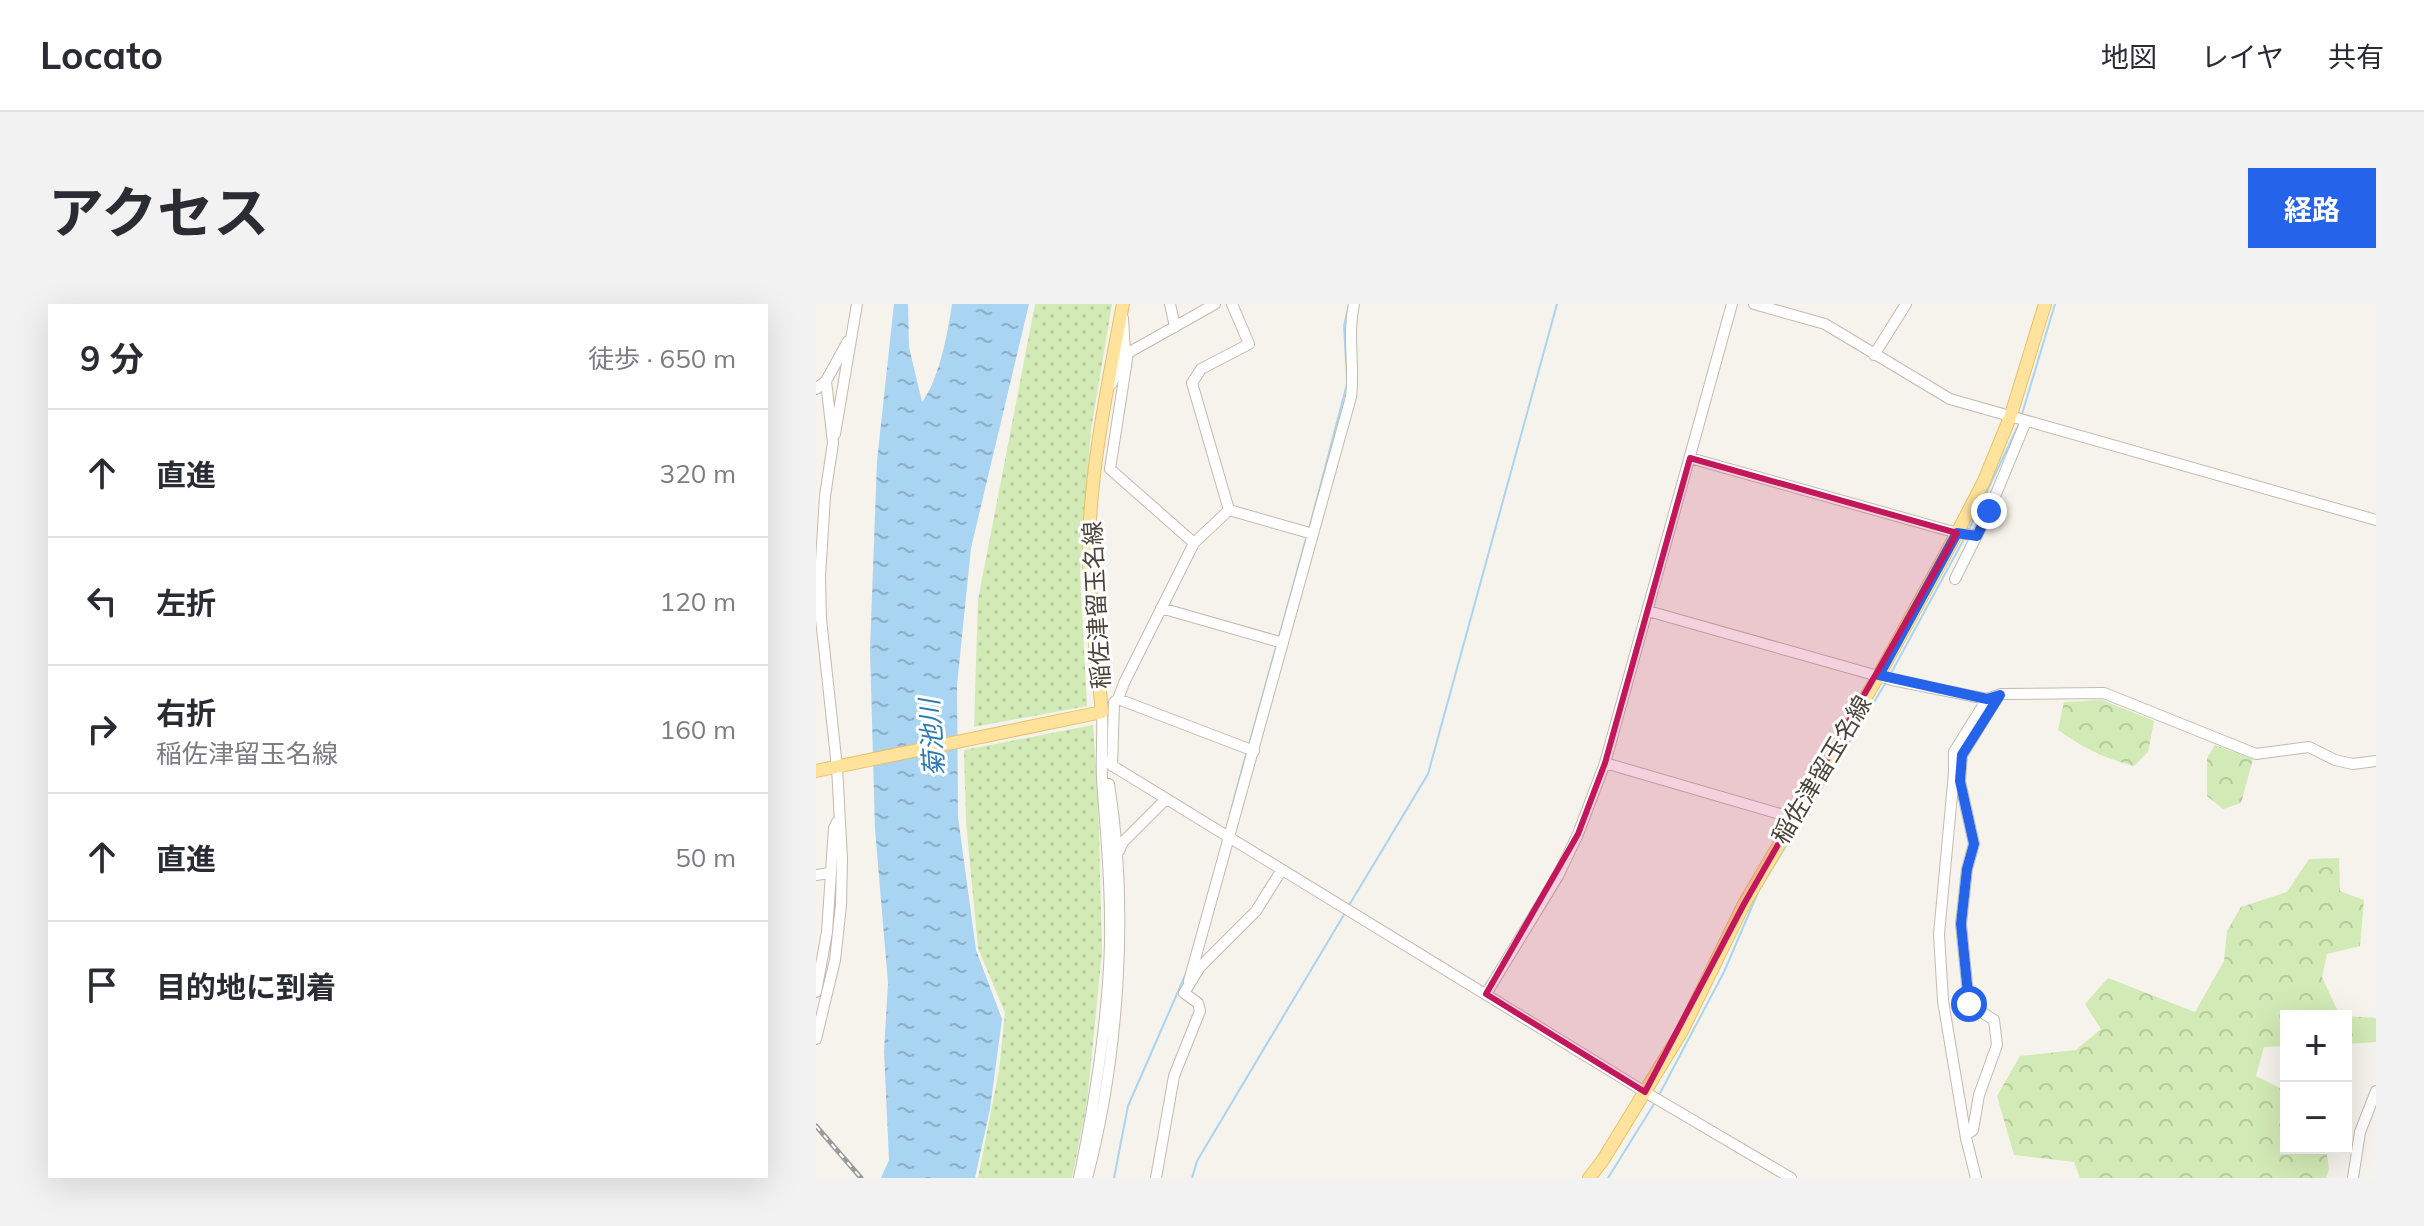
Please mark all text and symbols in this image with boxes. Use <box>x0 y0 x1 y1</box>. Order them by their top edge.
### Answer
text: Locato <box>40 31 163 79</box>
text: 地図 <box>2101 39 2157 74</box>
text: レイヤ <box>2201 39 2284 74</box>
text: 共有 <box>2328 39 2384 74</box>
button: 経路 <box>2248 168 2376 248</box>
text: アクセス <box>48 177 269 247</box>
text: 9 分 <box>80 337 144 380</box>
text: 徒歩 · 650 m <box>588 342 736 375</box>
icon: ahead <box>80 451 124 495</box>
text: 直進 <box>156 456 216 494</box>
text: 320 m <box>660 457 736 490</box>
route end <box>1971 493 2007 529</box>
street label: 稲佐津留玉名線 <box>1077 520 1115 690</box>
icon: left <box>80 579 124 623</box>
text: 左折 <box>156 584 216 622</box>
text: 120 m <box>660 585 736 618</box>
street label: 稲佐津留玉名線 <box>1765 690 1877 849</box>
text: 右折 <box>156 694 216 732</box>
water label: 菊池川 <box>912 695 951 778</box>
icon: right <box>80 707 124 751</box>
text: 160 m <box>660 713 736 746</box>
text: 稲佐津留玉名線 <box>156 737 338 770</box>
icon: ahead <box>80 835 124 879</box>
text: 直進 <box>156 840 216 878</box>
text: 50 m <box>675 841 736 874</box>
icon: arrive <box>80 963 124 1007</box>
text: 目的地に到着 <box>156 968 336 1006</box>
route start <box>1951 986 1987 1022</box>
map controls <box>2280 1010 2352 1154</box>
button: + <box>2280 1010 2352 1082</box>
button: − <box>2280 1082 2352 1154</box>

